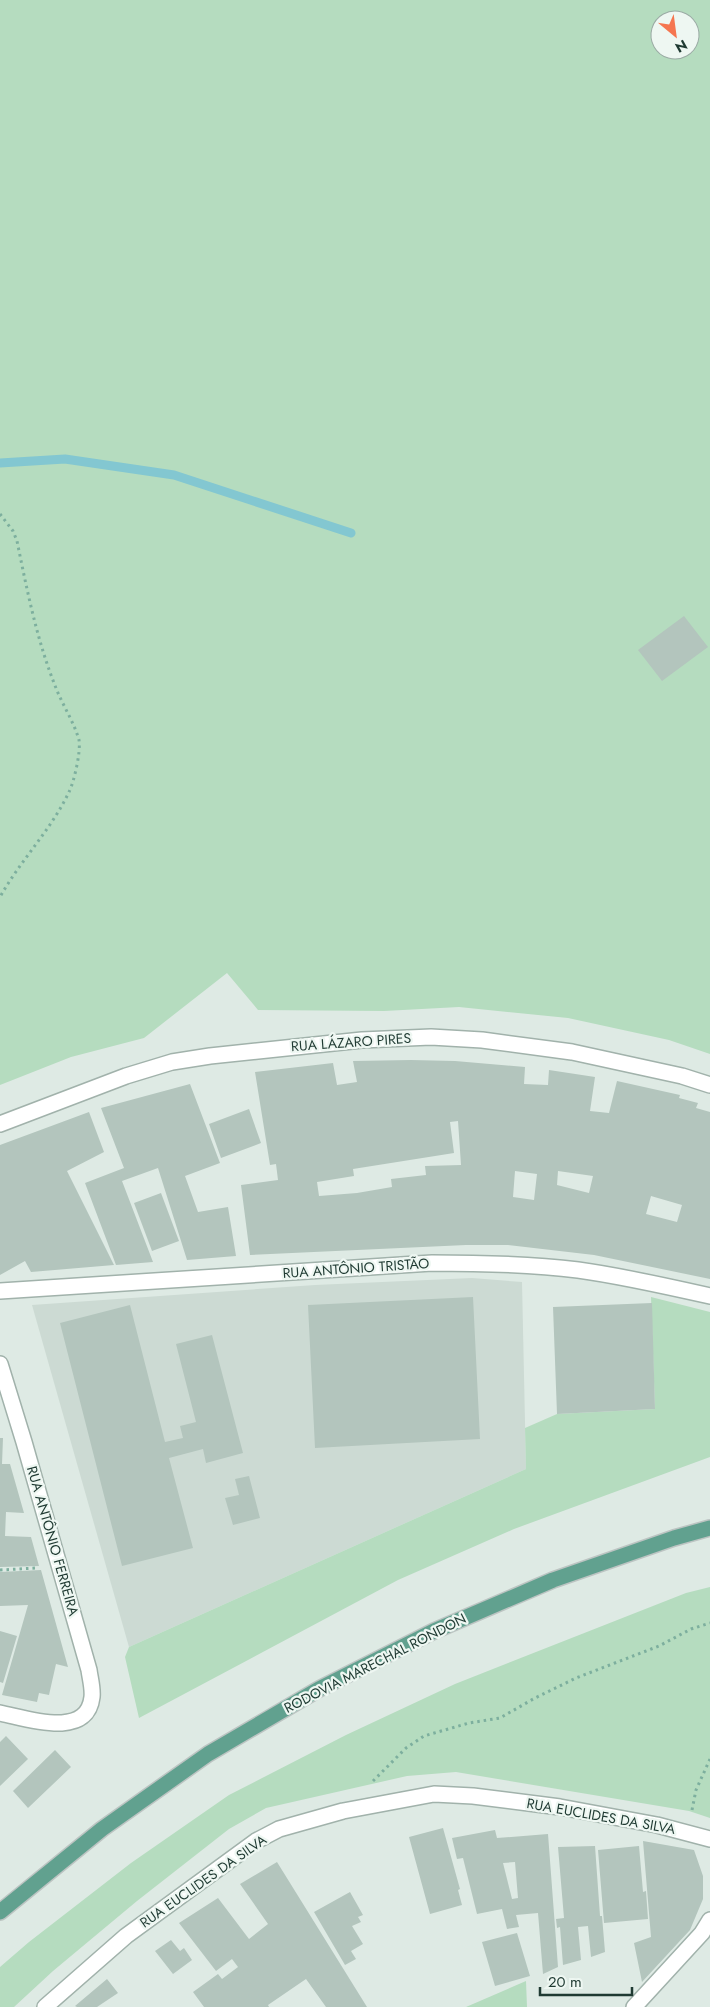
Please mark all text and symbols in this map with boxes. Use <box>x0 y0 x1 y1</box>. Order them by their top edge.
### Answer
north arrow <box>650 10 700 60</box>
text: N <box>672 35 691 58</box>
street label: RUA LÁZARO PIRES <box>290 1028 412 1056</box>
street label: RUA ANTÔNIO TRISTÃO <box>282 1253 430 1283</box>
street label: RUA ANTÔNIO FERREIRA <box>22 1464 84 1619</box>
street label: RODOVIA MARECHAL RONDON <box>281 1608 469 1718</box>
street label: RUA EUCLIDES DA SILVA <box>525 1793 678 1839</box>
street label: RUA EUCLIDES DA SILVA <box>136 1829 271 1932</box>
scale bar <box>540 1964 632 1996</box>
text: 20 m <box>548 1971 582 1993</box>

